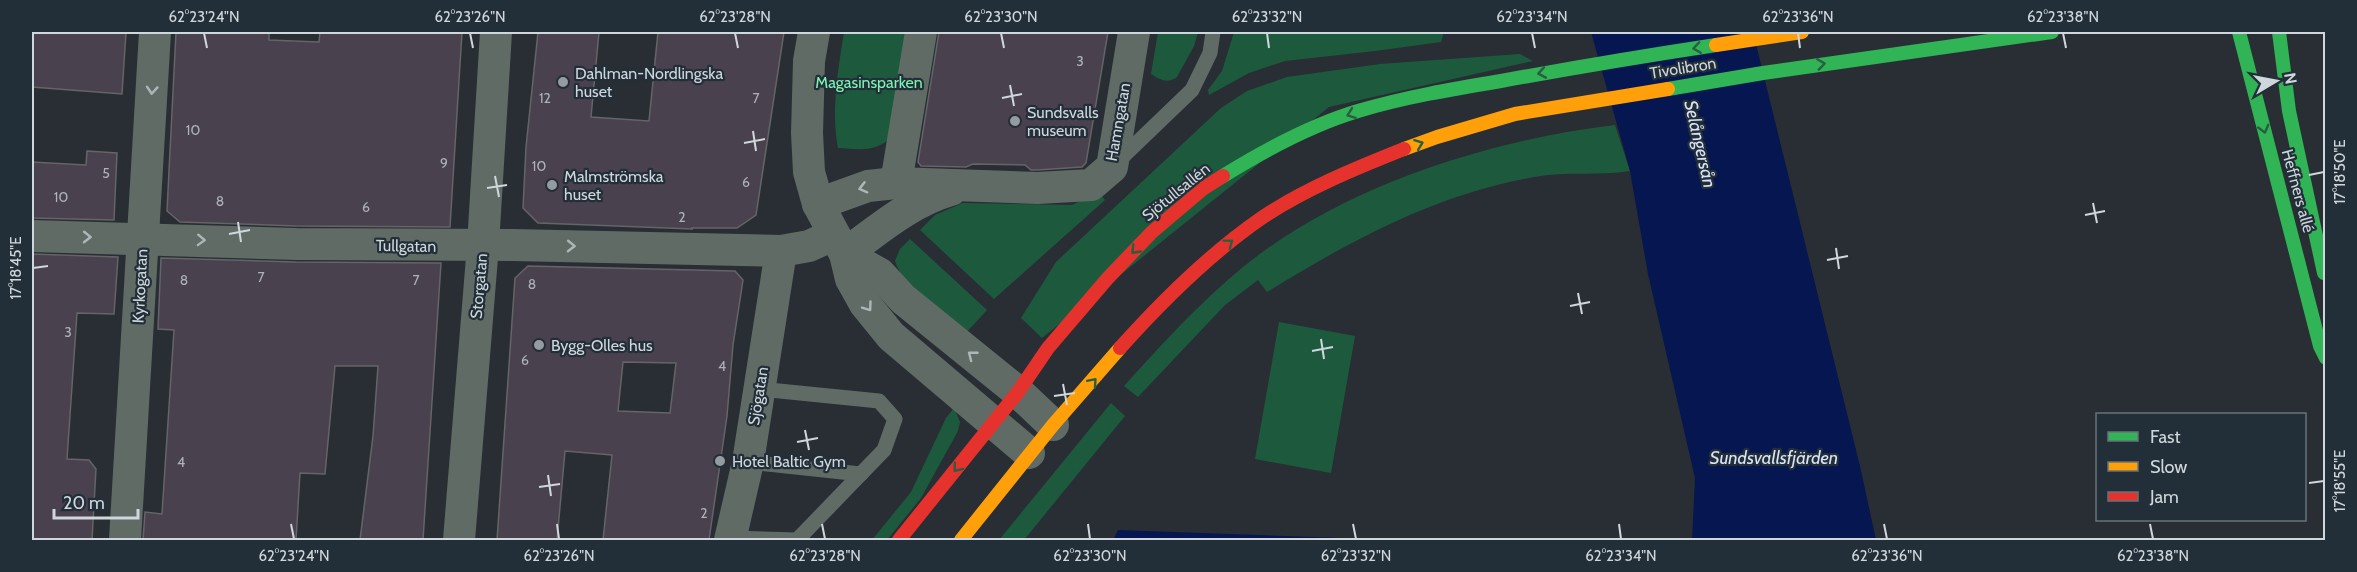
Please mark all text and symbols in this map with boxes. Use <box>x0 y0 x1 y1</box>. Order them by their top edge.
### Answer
text: 62°23'24"N <box>168 8 240 26</box>
text: 62°23'26"N <box>434 8 506 26</box>
text: 62°23'28"N <box>699 8 771 26</box>
text: 62°23'30"N <box>964 8 1038 26</box>
text: 62°23'32"N <box>1232 8 1302 26</box>
text: 62°23'34"N <box>1496 8 1568 26</box>
text: 62°23'36"N <box>1762 8 1834 26</box>
text: 62°23'38"N <box>2027 8 2099 26</box>
one-way arrow <box>1692 42 1702 54</box>
north arrow <box>2246 51 2306 111</box>
house number: 3 <box>1076 52 1084 70</box>
street label: Tivolibron <box>1648 53 1718 83</box>
one-way arrow <box>1816 59 1826 71</box>
place label: Dahlman-Nordlingska huset <box>575 64 723 101</box>
one-way arrow <box>1537 66 1547 79</box>
text: N <box>2280 71 2301 86</box>
park label: Magasinsparken <box>815 73 923 92</box>
marker: Dahlman-Nordlingska huset <box>556 75 570 89</box>
street label: Hamngatan <box>1102 81 1134 163</box>
one-way arrow <box>145 85 158 94</box>
house number: 12 <box>539 89 551 107</box>
house number: 7 <box>752 89 760 107</box>
water label: Selångersån <box>1679 98 1721 190</box>
place label: Sundsvalls museum <box>1027 103 1099 140</box>
one-way arrow <box>1346 106 1357 119</box>
marker: Sundsvalls museum <box>1008 114 1022 128</box>
house number: 10 <box>186 121 200 139</box>
one-way arrow <box>2257 123 2269 134</box>
one-way arrow <box>1414 138 1424 151</box>
text: 17°18'50"E <box>2331 139 2349 205</box>
street label: Heffners allé <box>2278 147 2318 235</box>
house number: 9 <box>440 154 448 172</box>
house number: 10 <box>532 157 546 175</box>
street label: Sjötullsallén <box>1138 159 1214 225</box>
house number: 5 <box>102 164 110 182</box>
place label: Malmströmska huset <box>564 167 664 204</box>
house number: 6 <box>742 173 750 191</box>
marker: Malmströmska huset <box>545 178 559 192</box>
one-way arrow <box>858 181 869 193</box>
house number: 10 <box>54 188 68 206</box>
house number: 8 <box>216 192 224 210</box>
house number: 6 <box>362 198 370 216</box>
house number: 2 <box>678 208 686 226</box>
one-way arrow <box>82 231 91 244</box>
one-way arrow <box>196 234 205 247</box>
street label: Tullgatan <box>376 236 437 256</box>
text: 17°18'45"E <box>7 237 25 300</box>
one-way arrow <box>1222 239 1233 250</box>
one-way arrow <box>567 240 576 252</box>
one-way arrow <box>1131 243 1142 253</box>
street label: Kyrkogatan <box>129 248 151 324</box>
street label: Storgatan <box>467 252 491 320</box>
house number: 7 <box>257 268 265 286</box>
house number: 8 <box>180 271 188 289</box>
house number: 7 <box>412 271 420 289</box>
house number: 8 <box>528 275 536 293</box>
one-way arrow <box>861 300 872 311</box>
house number: 3 <box>64 323 72 341</box>
place label: Bygg-Olles hus <box>551 336 653 355</box>
marker: Bygg-Olles hus <box>532 338 546 352</box>
house number: 6 <box>521 351 529 369</box>
one-way arrow <box>968 352 979 363</box>
house number: 4 <box>718 357 726 375</box>
street label: Sjögatan <box>744 365 772 427</box>
one-way arrow <box>1086 378 1097 389</box>
legend <box>2096 413 2306 521</box>
text: Fast <box>2150 426 2181 448</box>
water label: Sundsvallsfjärden <box>1710 447 1838 469</box>
text: 17°18'55"E <box>2331 450 2349 512</box>
place label: Hotel Baltic Gym <box>732 452 846 471</box>
house number: 4 <box>177 453 185 471</box>
marker: Hotel Baltic Gym <box>713 454 727 468</box>
text: Slow <box>2150 456 2187 478</box>
one-way arrow <box>953 462 964 473</box>
scale bar <box>54 482 138 520</box>
text: Jam <box>2149 486 2179 508</box>
text: 20 m <box>63 492 105 514</box>
house number: 2 <box>700 504 708 522</box>
text: 62°23'24"N <box>258 547 330 565</box>
text: 62°23'26"N <box>523 547 595 565</box>
text: 62°23'28"N <box>789 547 861 565</box>
text: 62°23'30"N <box>1053 547 1127 565</box>
text: 62°23'32"N <box>1321 547 1391 565</box>
text: 62°23'34"N <box>1585 547 1657 565</box>
text: 62°23'36"N <box>1851 547 1923 565</box>
text: 62°23'38"N <box>2117 547 2189 565</box>

